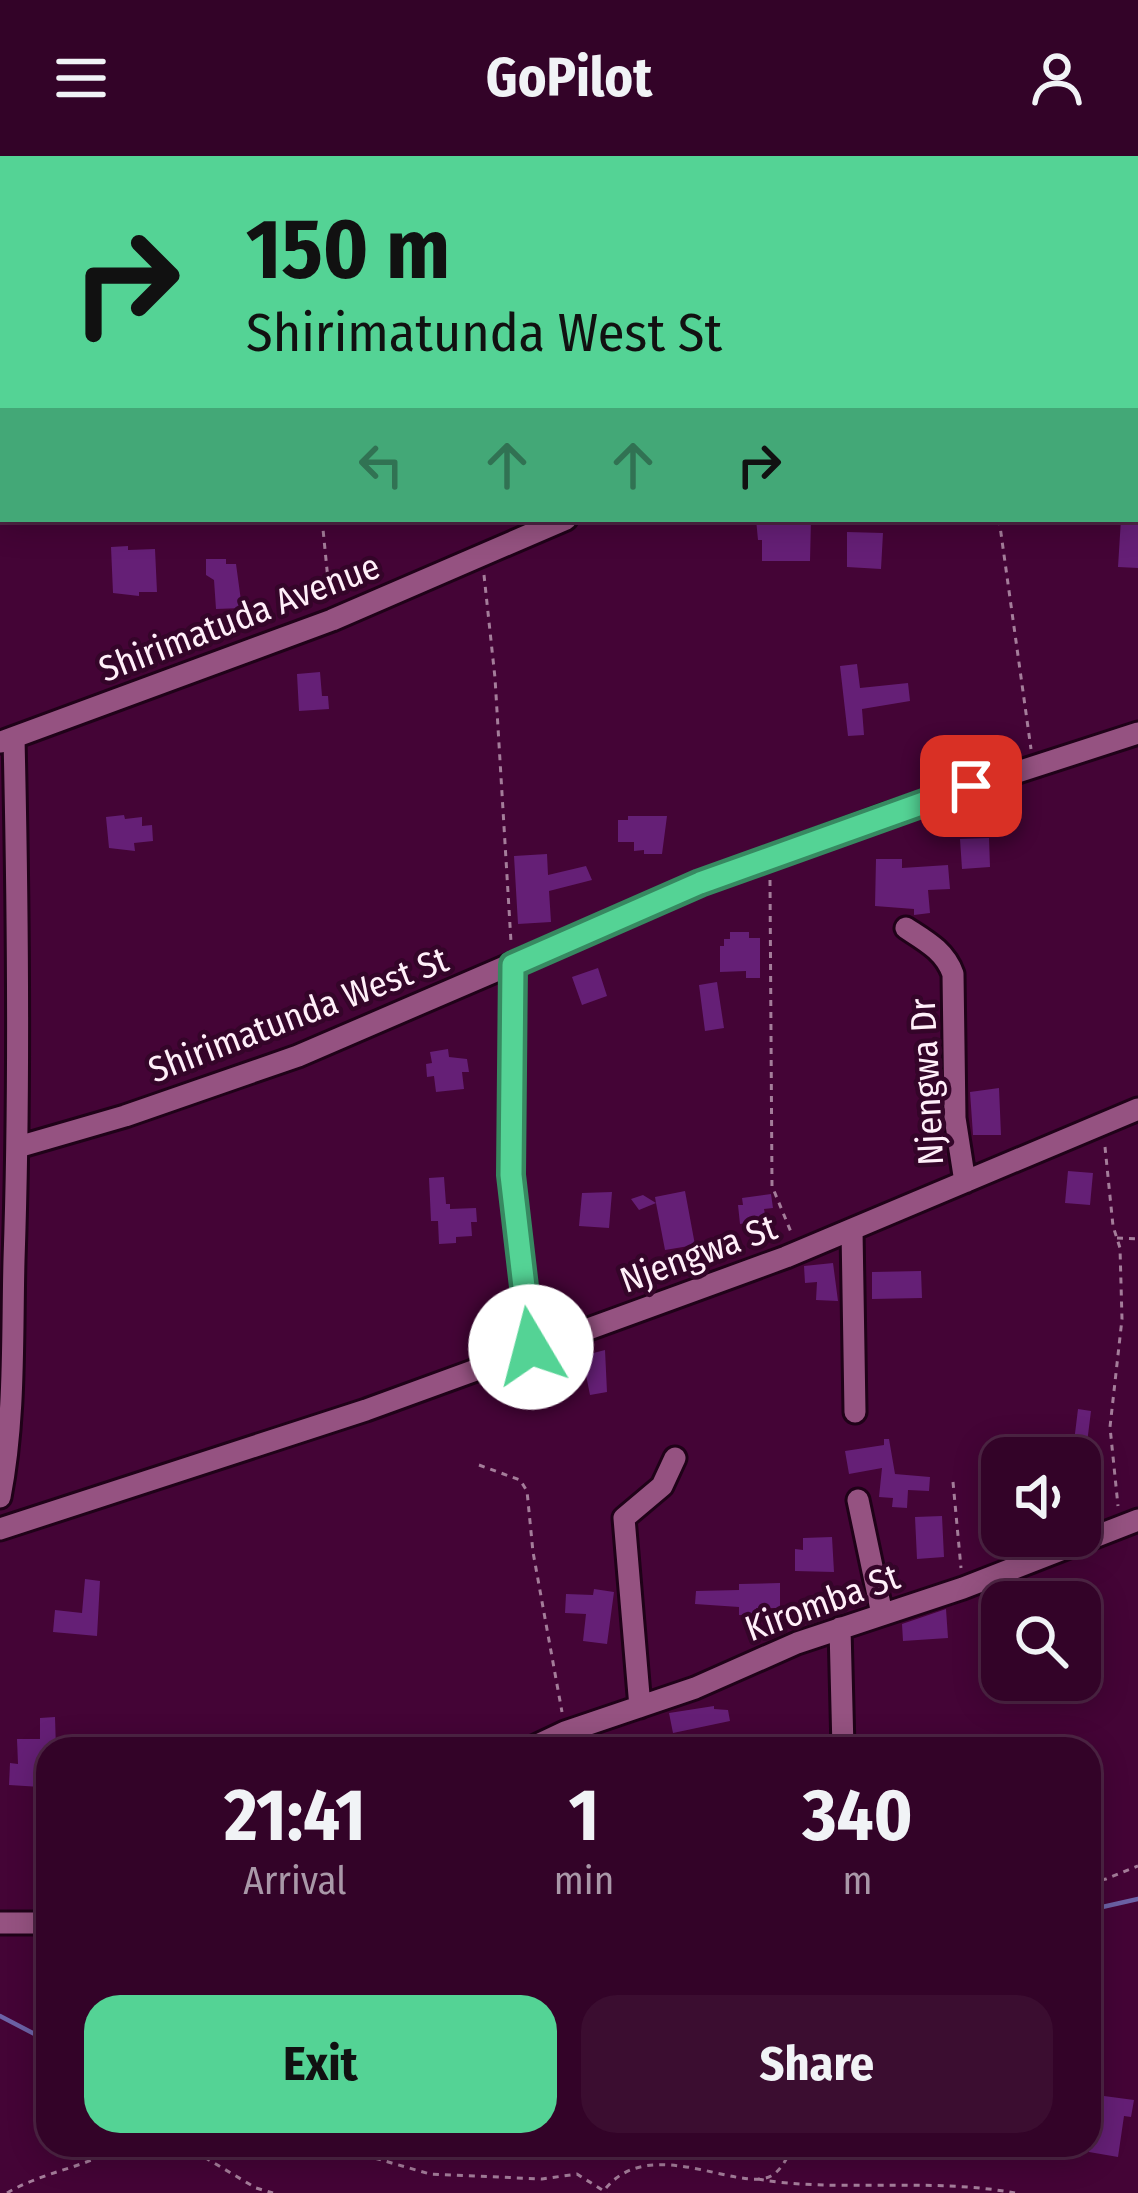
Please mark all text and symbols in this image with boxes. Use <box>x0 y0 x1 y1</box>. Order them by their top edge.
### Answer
icon: menu <box>48 45 114 111</box>
icon: person <box>1024 45 1090 111</box>
text: GoPilot <box>486 46 652 110</box>
text: 150 m <box>246 199 450 300</box>
icon: right <box>48 204 204 360</box>
text: Shirimatunda West St <box>246 301 722 365</box>
icon: left <box>348 432 414 498</box>
icon: ahead <box>474 432 540 498</box>
icon: ahead <box>600 432 666 498</box>
icon: right <box>726 432 792 498</box>
street label: Shirimatuda Avenue <box>93 544 386 692</box>
pin <box>920 735 1022 837</box>
icon: arrive <box>938 753 1004 819</box>
street label: Shirimatunda West St <box>142 937 455 1092</box>
street label: Njengwa Dr <box>901 997 953 1167</box>
street label: Njengwa St <box>614 1205 783 1303</box>
position arrow <box>468 1284 594 1410</box>
map controls <box>981 1437 1101 1701</box>
button: sound <box>981 1437 1101 1557</box>
street label: Kiromba St <box>739 1555 906 1651</box>
button: search <box>981 1581 1101 1701</box>
text: 21:41 <box>224 1773 366 1859</box>
text: 1 <box>569 1773 599 1859</box>
text: 340 <box>802 1773 913 1859</box>
text: Arrival <box>243 1858 347 1904</box>
text: min <box>554 1858 614 1904</box>
text: m <box>843 1858 873 1904</box>
button: Exit <box>84 1995 557 2133</box>
button: Share <box>581 1995 1053 2133</box>

